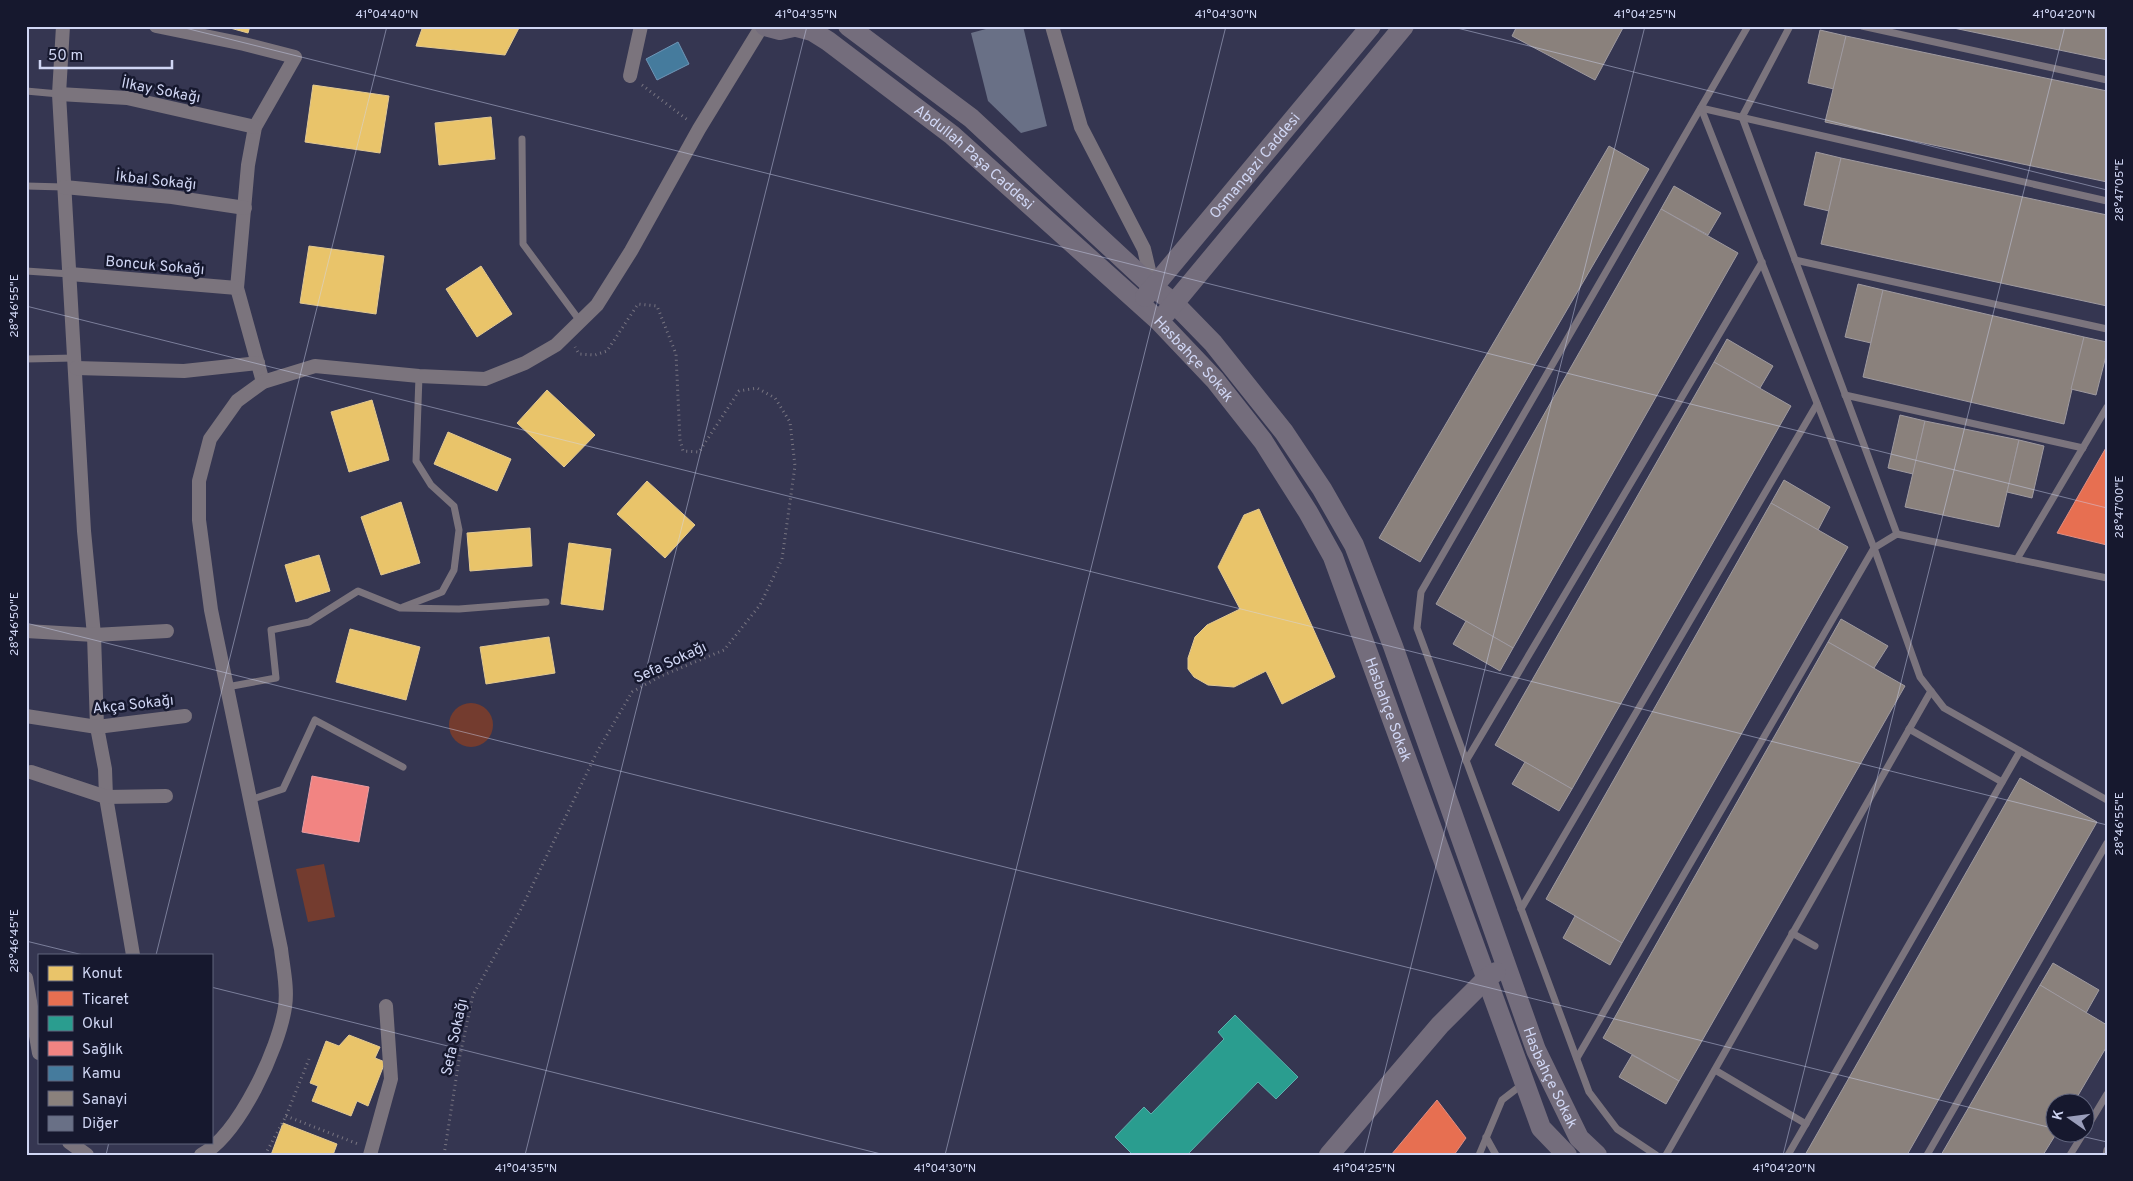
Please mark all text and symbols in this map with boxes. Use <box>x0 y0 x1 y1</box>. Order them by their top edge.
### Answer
text: 41°04'40"N <box>355 7 419 23</box>
text: 41°04'35"N <box>775 7 837 23</box>
text: 41°04'30"N <box>1195 7 1257 23</box>
text: 41°04'25"N <box>1614 7 1676 23</box>
text: 41°04'20"N <box>2033 7 2095 23</box>
scale bar <box>40 38 172 70</box>
text: 50 m <box>48 47 83 66</box>
street label: İlkay Sokağı <box>120 74 202 108</box>
street label: Abdullah Paşa Caddesi <box>909 101 1037 215</box>
street label: Osmangazi Caddesi <box>1206 110 1305 223</box>
text: 28°47'05"E <box>2112 159 2128 221</box>
street label: İkbal Sokağı <box>114 167 197 195</box>
street label: Boncuk Sokağı <box>105 253 205 280</box>
text: 28°46'55"E <box>7 274 23 338</box>
street label: Hasbahçe Sokak <box>1149 313 1237 407</box>
text: 28°47'00"E <box>2112 475 2128 539</box>
text: 28°46'50"E <box>7 592 23 656</box>
street label: Sefa Sokağı <box>631 638 710 688</box>
street label: Hasbahçe Sokak <box>1359 655 1415 765</box>
street label: Akça Sokağı <box>92 692 175 719</box>
text: 28°46'55"E <box>2112 792 2128 856</box>
text: 28°46'45"E <box>7 909 23 973</box>
legend <box>38 954 212 1144</box>
text: Konut <box>82 965 122 984</box>
text: Ticaret <box>82 991 129 1010</box>
street label: Sefa Sokağı <box>438 997 473 1077</box>
text: Okul <box>82 1015 113 1034</box>
street label: Hasbahçe Sokak <box>1518 1025 1581 1132</box>
text: Sağlık <box>82 1041 123 1060</box>
text: Kamu <box>82 1065 121 1084</box>
text: Sanayi <box>82 1091 127 1110</box>
north arrow <box>2046 1094 2096 1144</box>
text: K <box>2049 1108 2068 1122</box>
text: Diğer <box>82 1115 119 1134</box>
text: 41°04'35"N <box>495 1161 557 1177</box>
text: 41°04'30"N <box>914 1161 976 1177</box>
text: 41°04'25"N <box>1333 1161 1395 1177</box>
text: 41°04'20"N <box>1753 1161 1815 1177</box>

